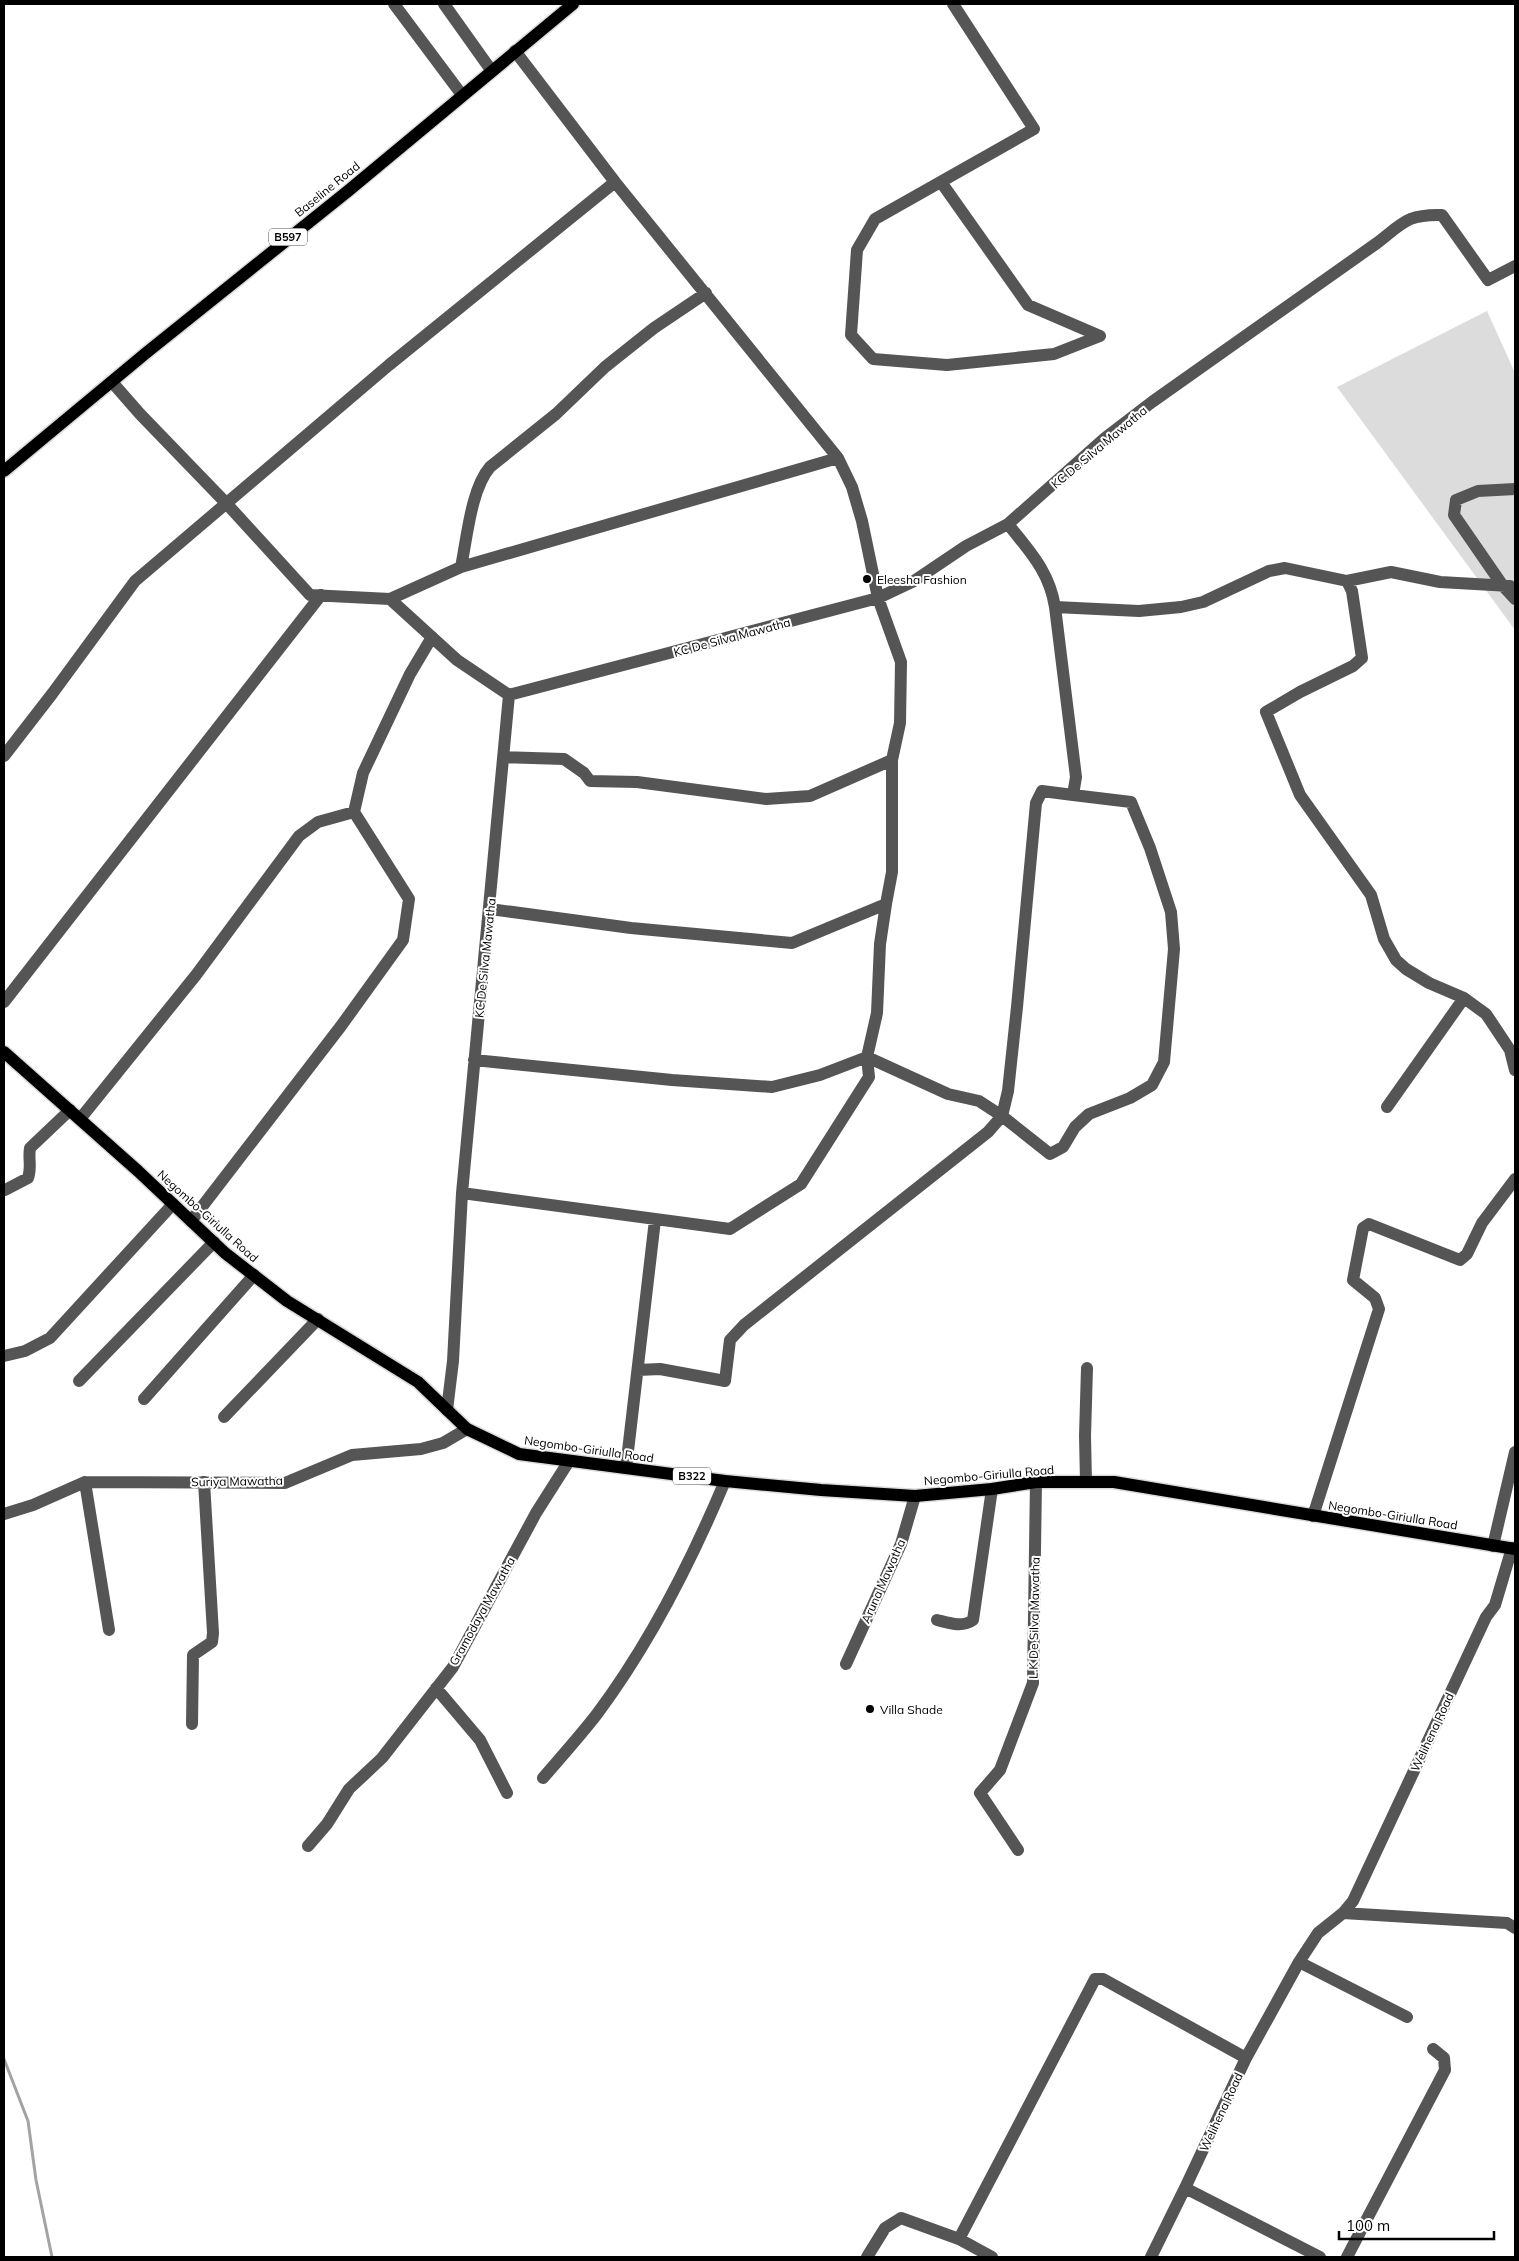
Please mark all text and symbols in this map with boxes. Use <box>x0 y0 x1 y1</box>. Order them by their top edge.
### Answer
street label: Baseline Road <box>291 158 363 220</box>
road number: B597 <box>269 228 307 246</box>
street label: KC De Silva Mawatha <box>1048 403 1150 491</box>
place label: Eleesha Fashion <box>877 572 967 587</box>
marker: Eleesha Fashion <box>861 573 873 585</box>
street label: KC De Silva Mawatha <box>672 614 792 660</box>
street label: KC De Silva Mawatha <box>471 897 499 1019</box>
street label: Negombo-Giriulla Road <box>154 1167 262 1265</box>
street label: Negombo-Giriulla Road <box>523 1432 655 1466</box>
street label: Negombo-Giriulla Road <box>923 1462 1055 1488</box>
road number: B322 <box>673 1468 711 1484</box>
street label: Suriya Mawatha <box>191 1473 283 1489</box>
street label: Negombo-Giriulla Road <box>1327 1497 1459 1533</box>
street label: Aruna Mawatha <box>858 1536 908 1626</box>
street label: Gramodaya Mawatha <box>446 1554 518 1668</box>
street label: L.K De Silva Mawatha <box>1025 1557 1043 1679</box>
street label: Welihena Road <box>1407 1690 1457 1774</box>
place label: Villa Shade <box>880 1702 943 1717</box>
marker: Villa Shade <box>864 1703 876 1715</box>
street label: Welihena Road <box>1196 2070 1246 2154</box>
scale bar <box>1339 2208 1494 2240</box>
text: 100 m <box>1346 2216 1390 2235</box>

